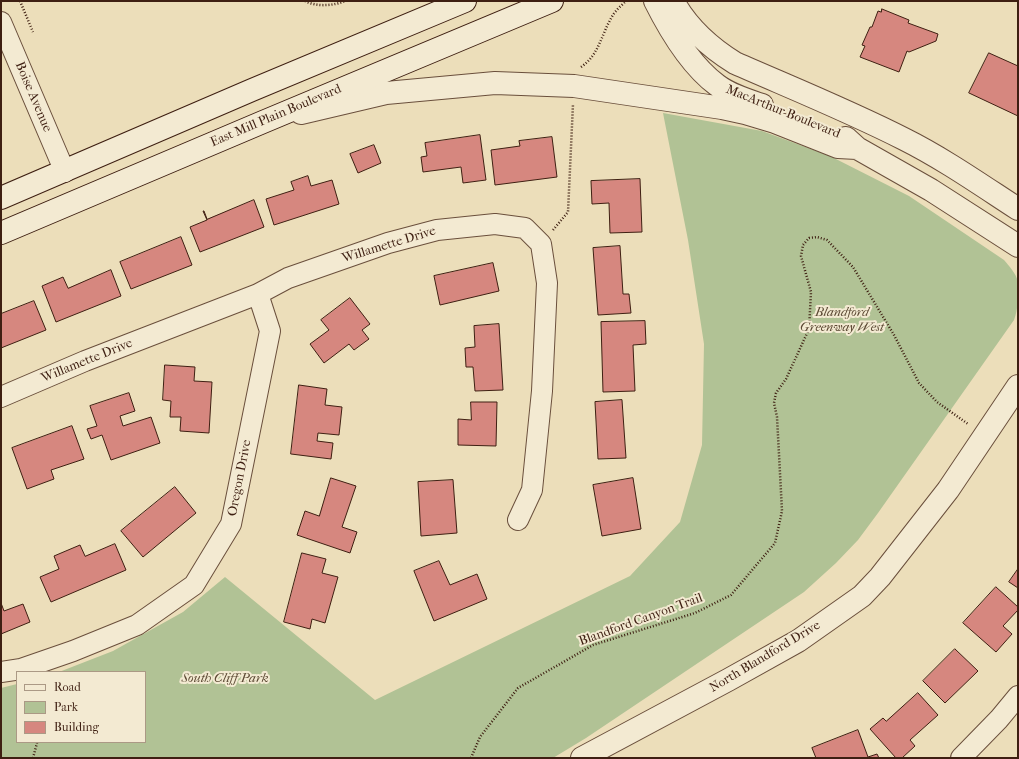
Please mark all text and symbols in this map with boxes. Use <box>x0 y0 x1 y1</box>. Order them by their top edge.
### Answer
street label: Boise Avenue <box>11 60 55 134</box>
street label: East Mill Plain Boulevard <box>208 81 344 151</box>
street label: MacArthur Boulevard <box>724 82 842 142</box>
street label: Willamette Drive <box>340 223 438 267</box>
park label: Blandford Greenway West <box>800 305 884 336</box>
street label: Willamette Drive <box>39 336 135 386</box>
street label: Oregon Drive <box>225 438 255 518</box>
street label: Blandford Canyon Trail <box>577 590 705 650</box>
street label: North Blandford Drive <box>707 618 823 696</box>
legend <box>16 671 146 743</box>
park label: South Cliff Park <box>181 671 269 687</box>
text: Road <box>54 680 81 694</box>
text: Park <box>54 700 78 714</box>
text: Building <box>54 720 99 734</box>

